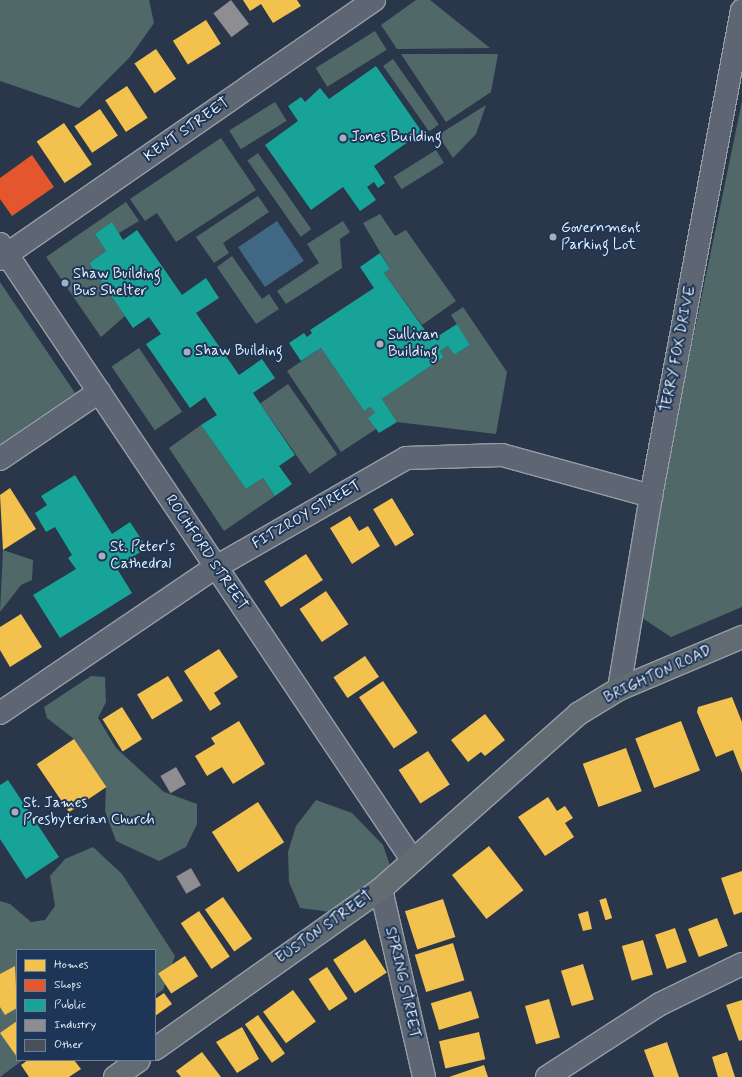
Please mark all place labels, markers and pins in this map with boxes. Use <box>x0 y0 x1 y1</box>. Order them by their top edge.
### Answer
place label: Jones Building <box>351 129 440 147</box>
marker: Jones Building <box>338 133 348 143</box>
place label: Government Parking Lot <box>561 219 641 254</box>
marker: Government Parking Lot <box>548 232 558 242</box>
place label: Shaw Building Bus Shelter <box>73 265 162 300</box>
marker: Shaw Building Bus Shelter <box>60 278 70 288</box>
place label: Sullivan Building <box>388 326 439 361</box>
marker: Sullivan Building <box>375 339 385 349</box>
place label: Shaw Building <box>195 343 284 361</box>
marker: Shaw Building <box>182 347 192 357</box>
place label: St. Peter's Cathedral <box>110 538 175 573</box>
marker: St. Peter's Cathedral <box>97 551 107 561</box>
place label: St. James Presbyterian Church <box>23 794 158 829</box>
marker: St. James Presbyterian Church <box>10 807 20 817</box>

